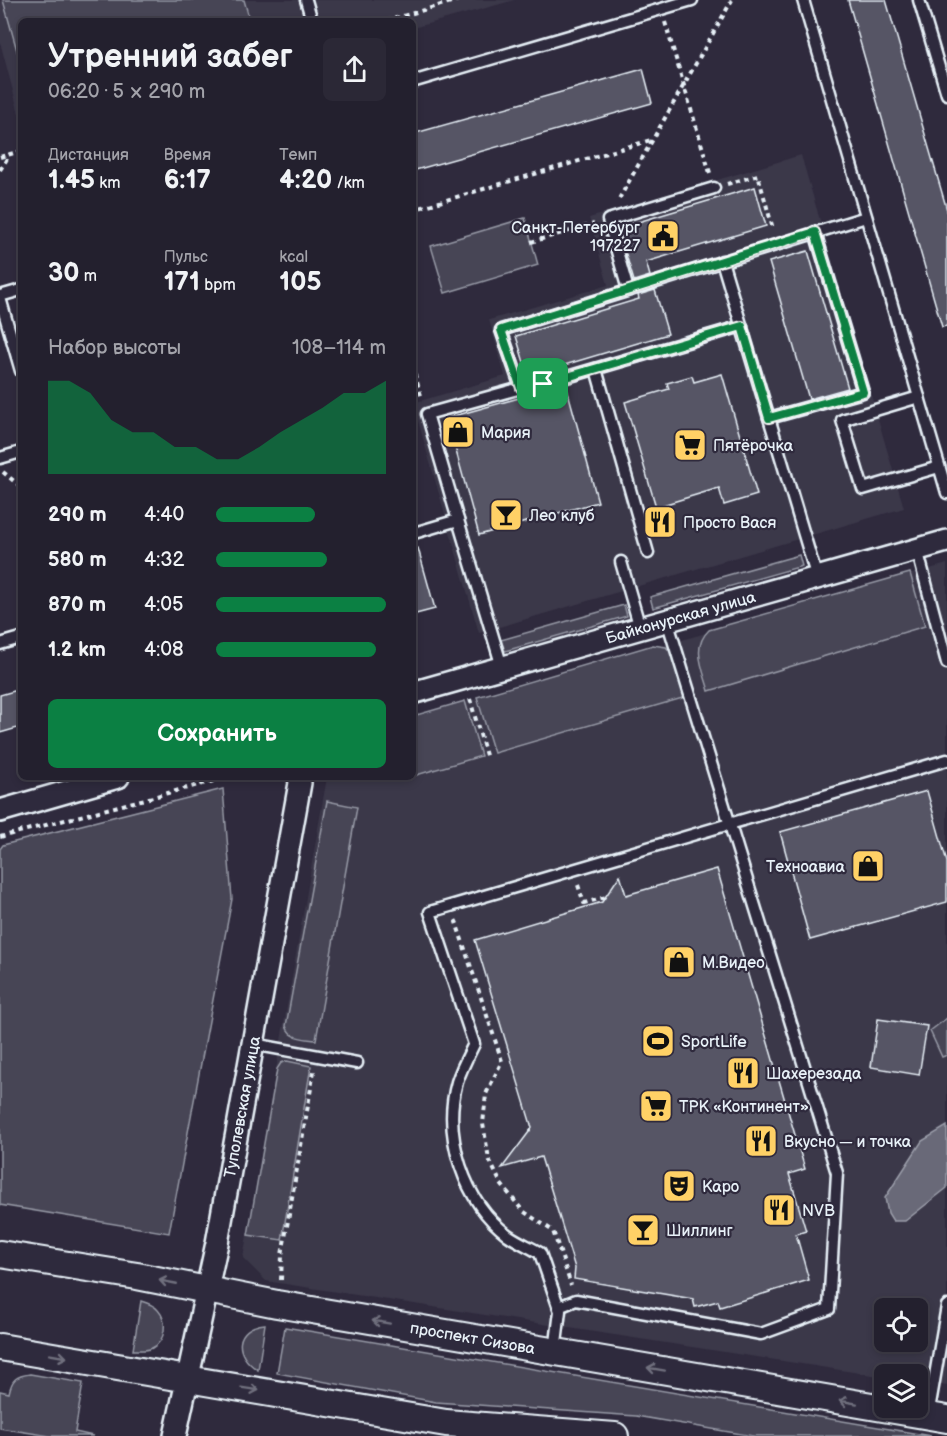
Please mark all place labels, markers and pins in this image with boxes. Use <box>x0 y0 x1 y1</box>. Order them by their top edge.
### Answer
public building icon: Санкт-Петербург 197227 <box>645 218 681 254</box>
place label: Санкт-Петербург 197227 <box>511 219 640 256</box>
pin <box>517 358 568 409</box>
shop icon: Мария <box>440 414 476 450</box>
place label: Мария <box>481 424 531 443</box>
supermarket icon: Пятёрочка <box>672 427 708 463</box>
place label: Пятёрочка <box>713 437 794 456</box>
bar icon: Лео клуб <box>488 497 524 533</box>
restaurant icon: Просто Вася <box>642 504 678 540</box>
place label: Лео клуб <box>528 507 595 526</box>
place label: Просто Вася <box>683 514 776 533</box>
shop icon: Техноавиа <box>850 848 886 884</box>
place label: Техноавиа <box>766 858 846 877</box>
shop icon: М.Видео <box>661 944 697 980</box>
place label: М.Видео <box>702 954 765 973</box>
sports icon: SportLife <box>640 1023 676 1059</box>
place label: SportLife <box>681 1033 747 1052</box>
restaurant icon: Шахерезада <box>725 1055 761 1091</box>
place label: Шахерезада <box>766 1065 862 1084</box>
supermarket icon: ТРК «Континент» <box>638 1088 674 1124</box>
place label: ТРК «Континент» <box>679 1098 809 1117</box>
restaurant icon: Вкусно — и точка <box>743 1123 779 1159</box>
place label: Вкусно — и точка <box>784 1133 912 1152</box>
theatre icon: Каро <box>661 1168 697 1204</box>
place label: Каро <box>702 1178 739 1197</box>
restaurant icon: NVB <box>761 1192 797 1228</box>
place label: NVB <box>802 1202 835 1221</box>
bar icon: Шиллинг <box>625 1212 661 1248</box>
place label: Шиллинг <box>666 1222 733 1241</box>

